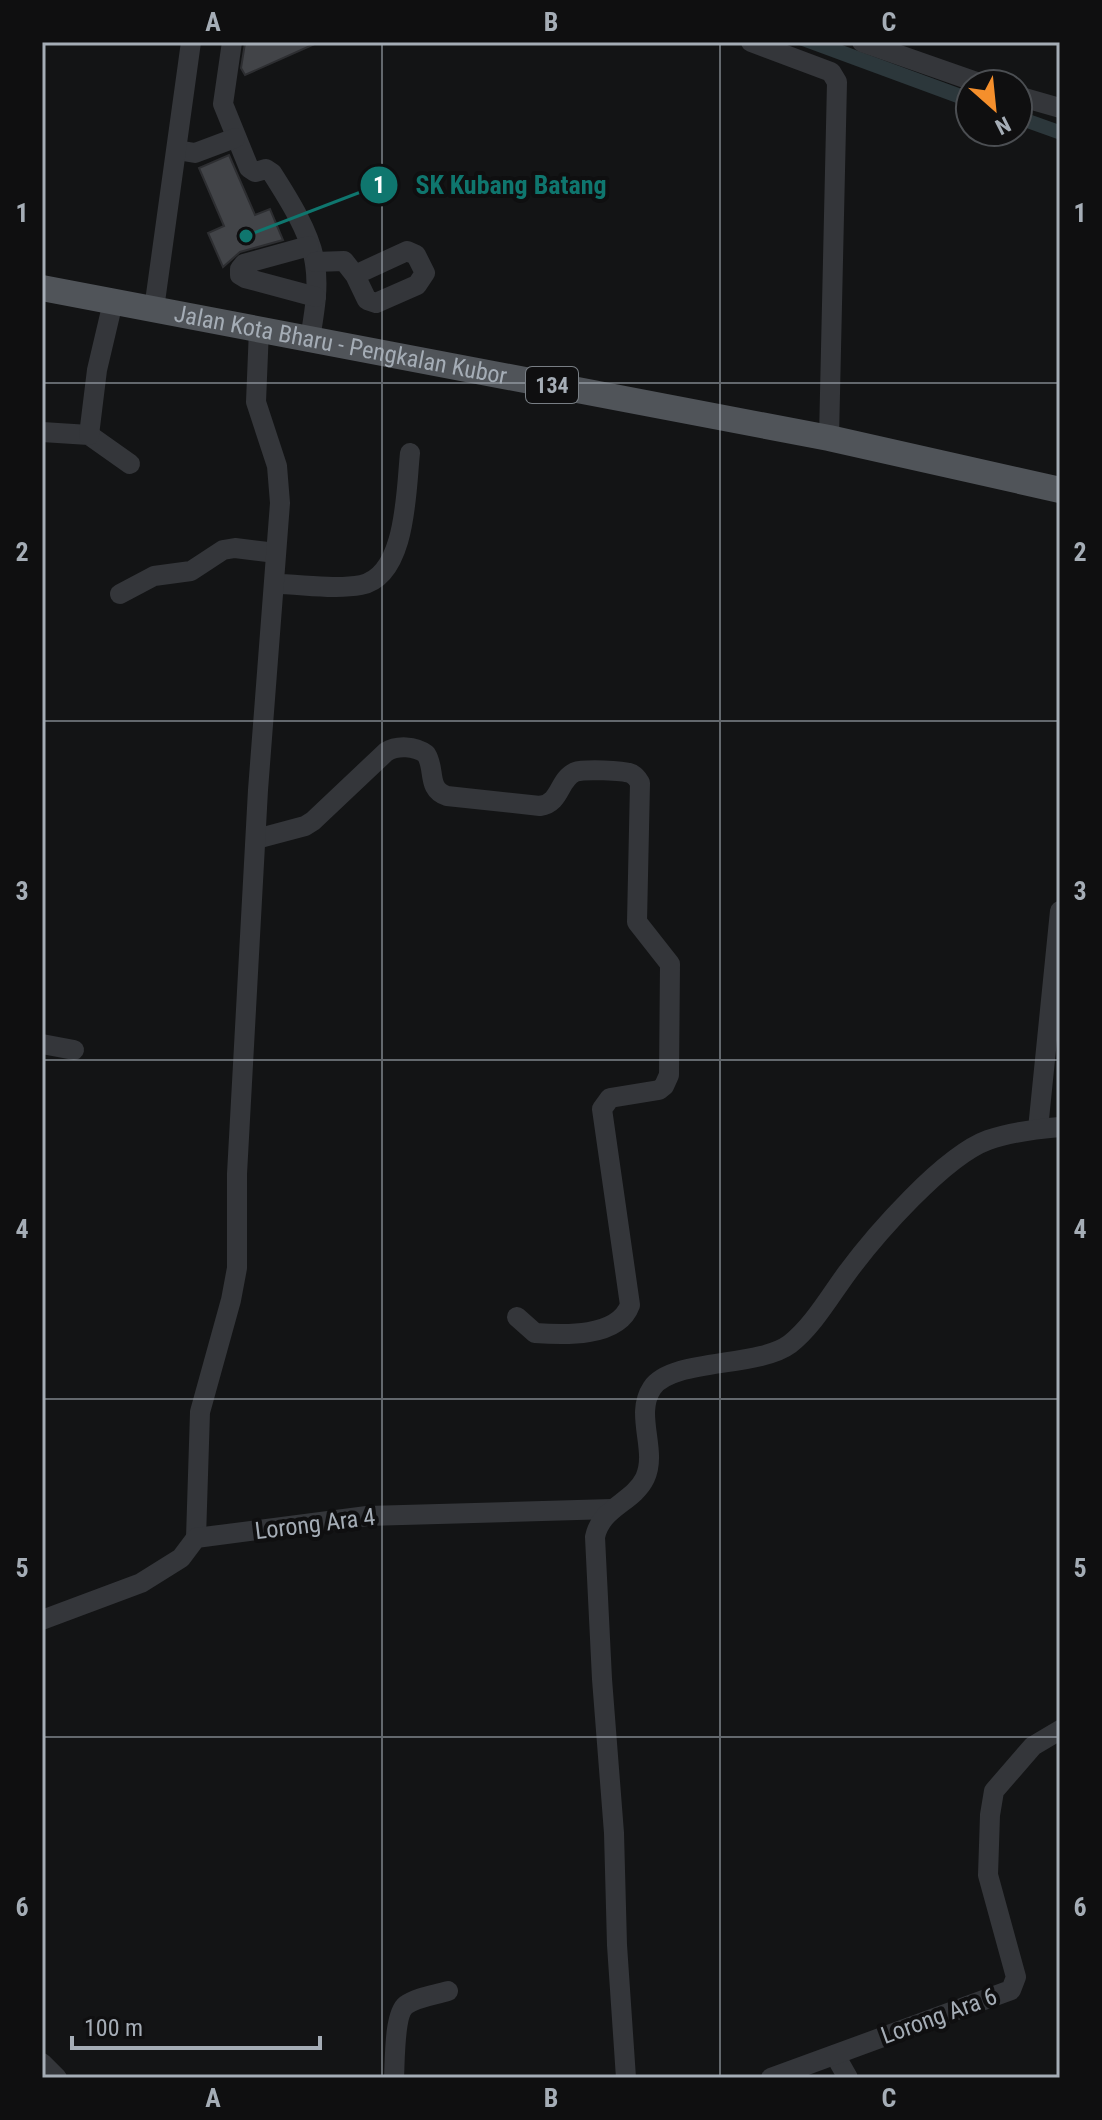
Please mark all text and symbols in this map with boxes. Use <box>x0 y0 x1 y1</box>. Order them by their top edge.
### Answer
text: A <box>205 7 221 37</box>
text: B <box>544 7 558 37</box>
text: C <box>882 7 897 37</box>
north arrow <box>954 68 1034 148</box>
text: N <box>991 111 1015 140</box>
callout: SK Kubang Batang <box>359 160 623 210</box>
text: SK Kubang Batang <box>415 170 607 200</box>
text: 1 <box>373 171 385 199</box>
text: 1 <box>15 198 29 228</box>
text: 1 <box>1073 198 1087 228</box>
street label: Jalan Kota Bharu - Pengkalan Kubor <box>172 299 509 390</box>
road number: 134 <box>526 367 578 403</box>
text: 2 <box>15 537 29 567</box>
text: 2 <box>1073 537 1087 567</box>
text: 3 <box>15 876 29 906</box>
text: 3 <box>1073 876 1087 906</box>
text: 4 <box>15 1214 29 1244</box>
text: 4 <box>1073 1214 1087 1244</box>
street label: Lorong Ara 4 <box>253 1503 377 1545</box>
text: 5 <box>15 1553 29 1583</box>
text: 5 <box>1073 1553 1087 1583</box>
text: 6 <box>15 1892 29 1922</box>
text: 6 <box>1073 1892 1087 1922</box>
street label: Lorong Ara 6 <box>877 1982 1001 2050</box>
scale bar <box>72 2000 320 2050</box>
text: 100 m <box>84 2014 143 2042</box>
text: A <box>205 2083 221 2113</box>
text: B <box>544 2083 558 2113</box>
text: C <box>882 2083 897 2113</box>

